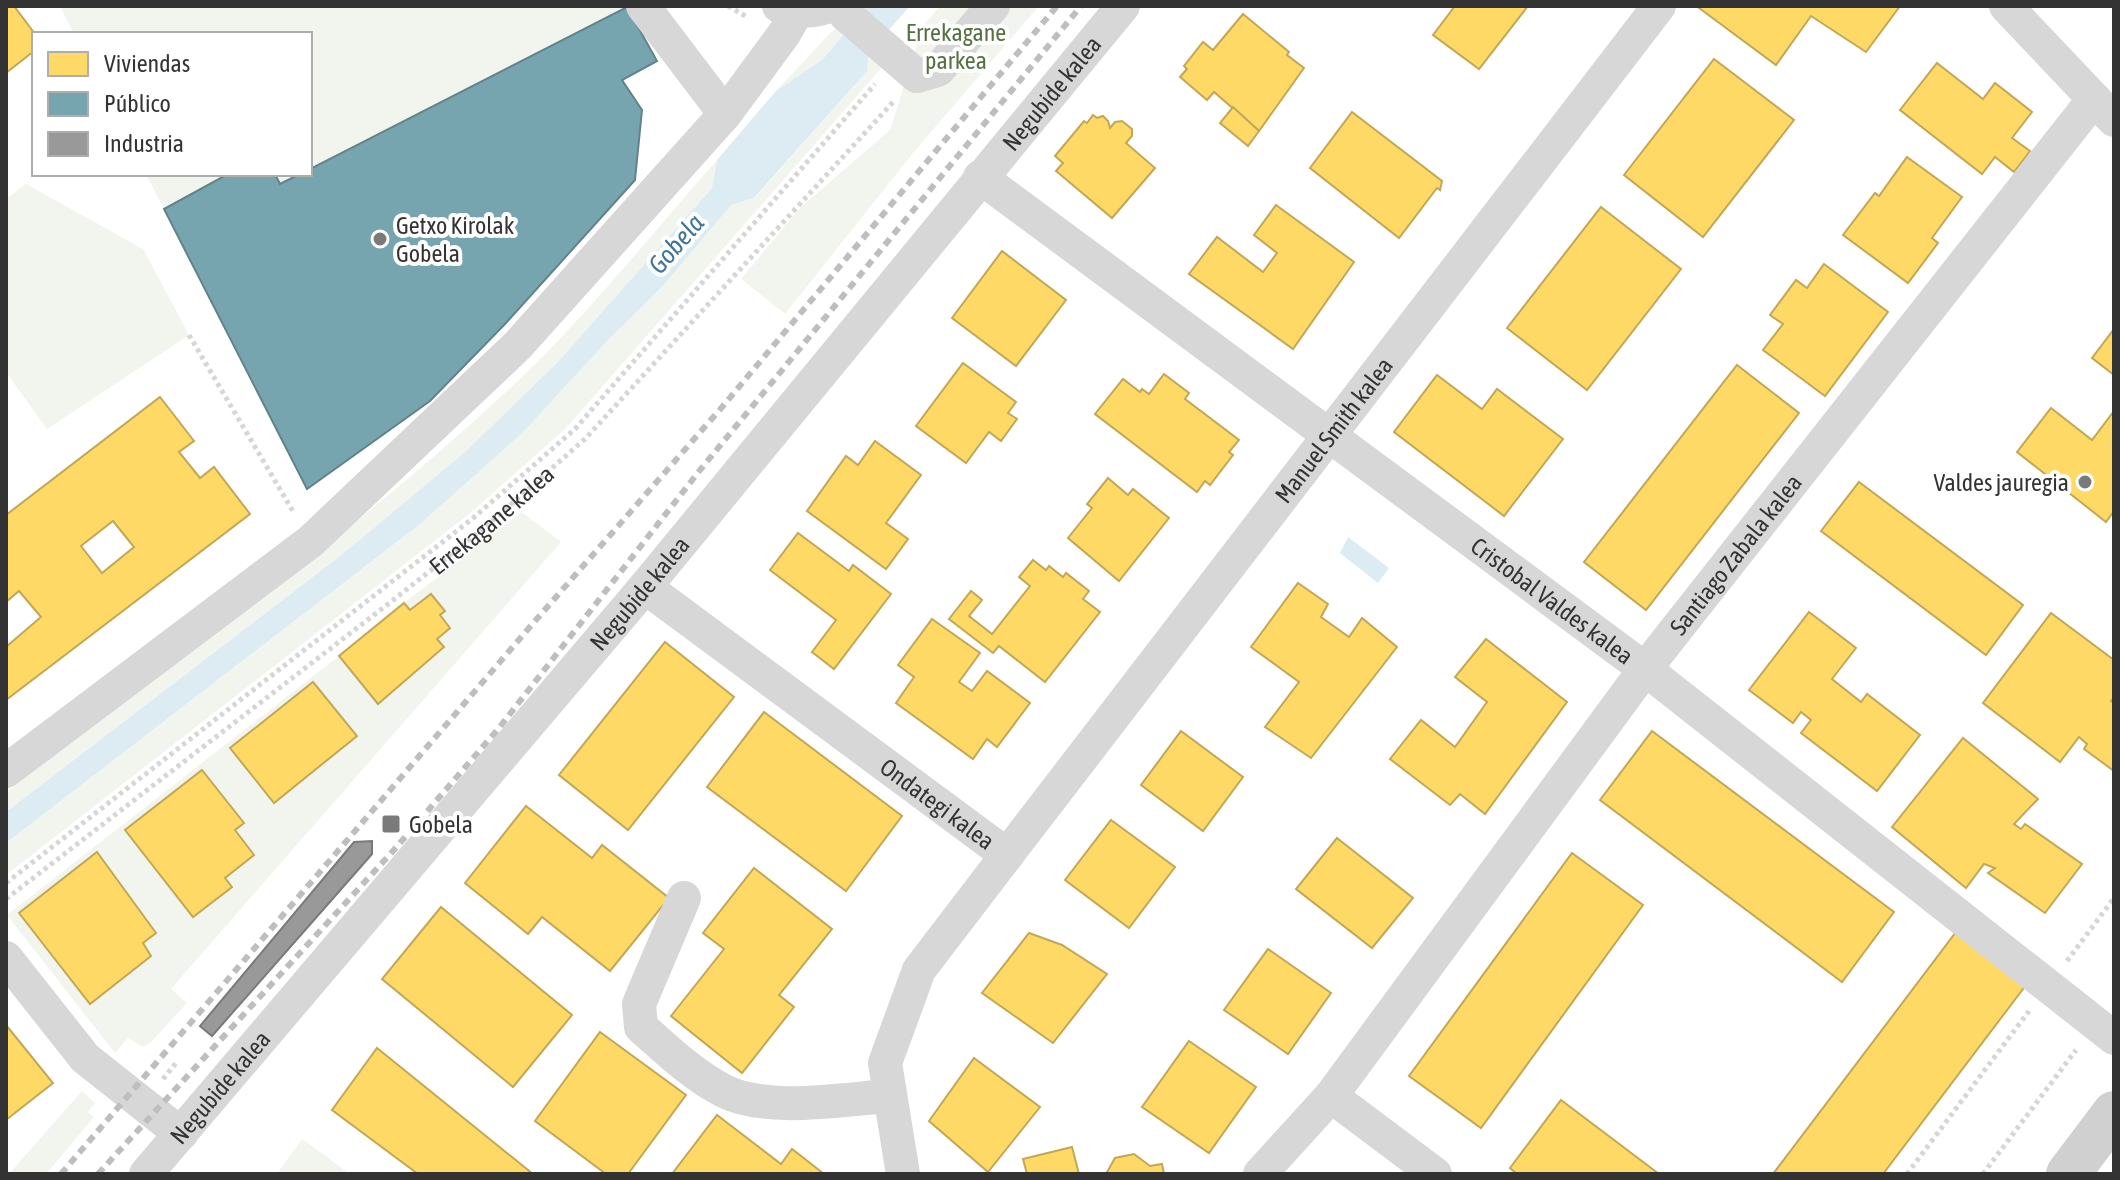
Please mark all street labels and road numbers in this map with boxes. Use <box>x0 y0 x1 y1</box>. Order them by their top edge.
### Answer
street label: Negubide kalea <box>997 31 1106 156</box>
street label: Manuel Smith kalea <box>1269 352 1398 508</box>
street label: Errekagane kalea <box>424 460 559 580</box>
street label: Santiago Zabala kalea <box>1664 469 1807 640</box>
street label: Negubide kalea <box>584 531 694 655</box>
street label: Cristobal Valdes kalea <box>1466 532 1639 669</box>
street label: Ondategi kalea <box>875 753 1000 855</box>
street label: Negubide kalea <box>164 1025 275 1149</box>

